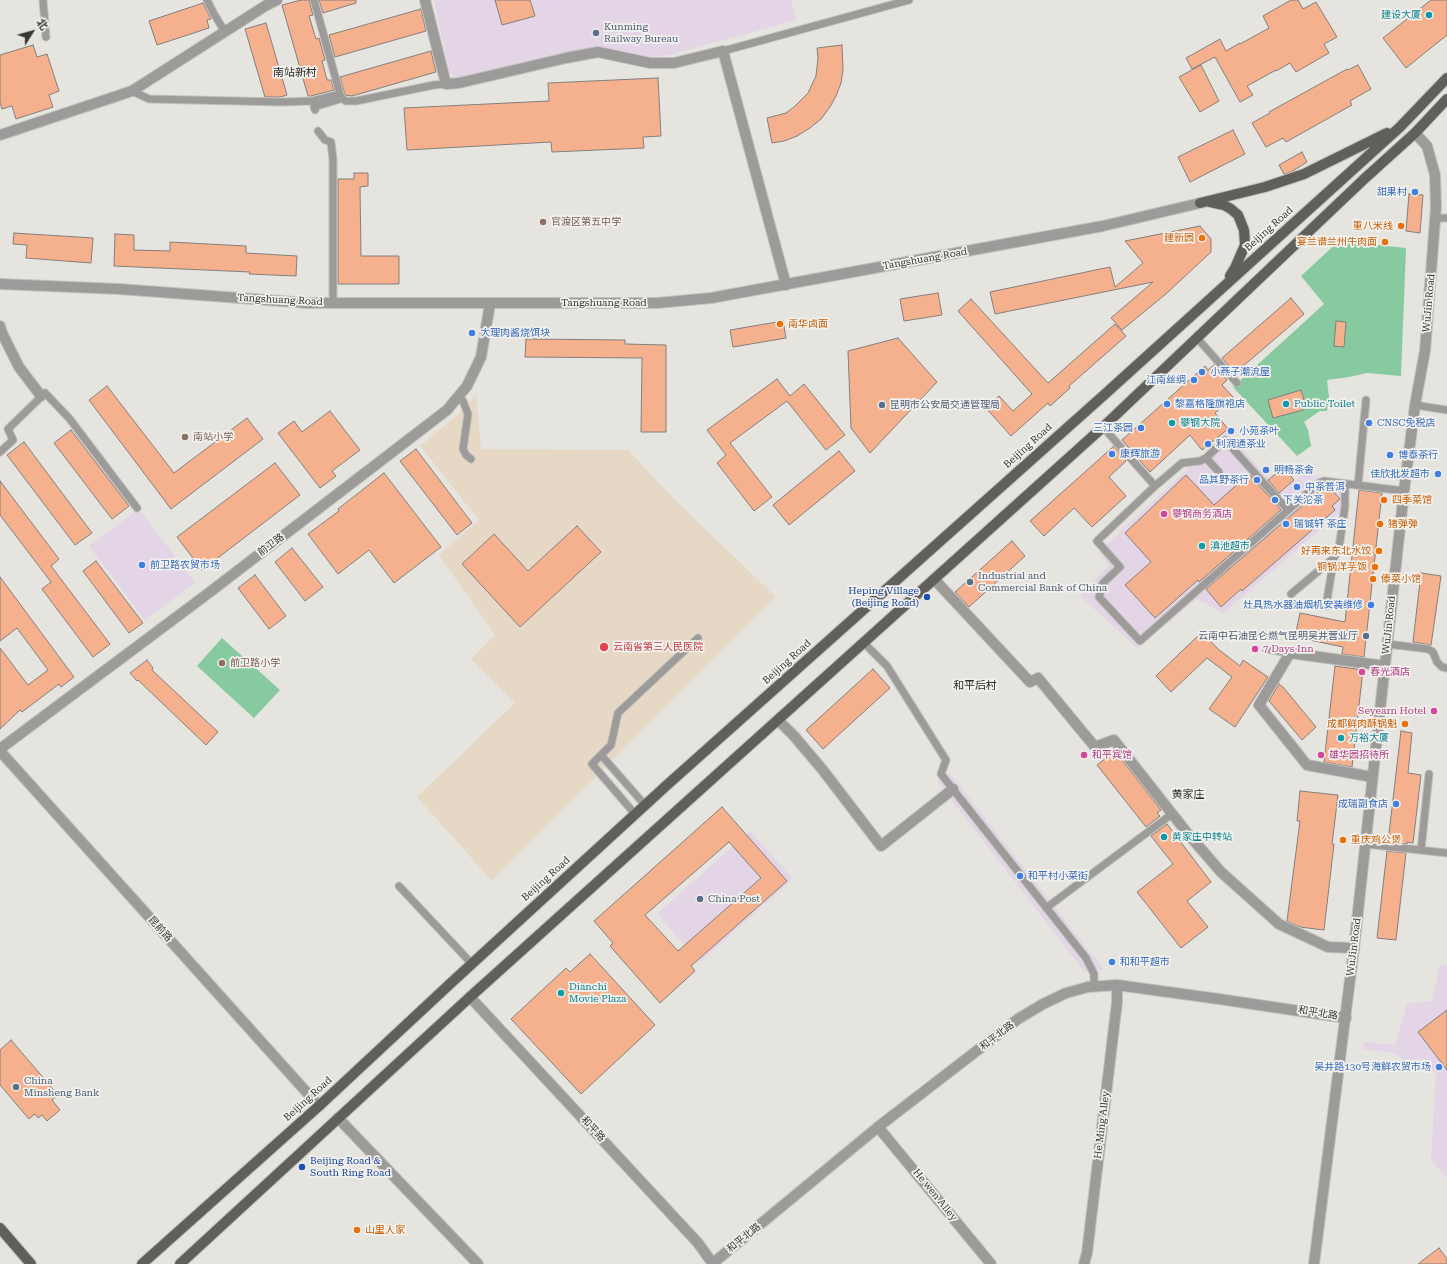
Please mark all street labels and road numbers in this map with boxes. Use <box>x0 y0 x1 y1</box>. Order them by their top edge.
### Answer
street label: Beijing Road <box>1242 204 1296 254</box>
street label: Tangshuang Road <box>882 246 968 272</box>
street label: WuJin Road <box>1420 273 1438 333</box>
street label: Tangshuang Road <box>237 292 323 308</box>
street label: Tangshuang Road <box>561 297 647 309</box>
street label: Beijing Road <box>1001 421 1055 471</box>
street label: 前卫路 <box>255 531 287 559</box>
street label: WuJin Road <box>1380 595 1398 655</box>
street label: Beijing Road <box>760 637 814 687</box>
street label: Beijing Road <box>519 854 573 904</box>
street label: 昆前路 <box>146 914 174 944</box>
street label: WuJin Road <box>1344 917 1364 977</box>
street label: 和平北路 <box>1297 1004 1339 1022</box>
street label: 和平北路 <box>978 1019 1016 1053</box>
street label: Beijing Road <box>281 1074 335 1124</box>
street label: He Ming Alley <box>1092 1090 1112 1160</box>
street label: 和平路 <box>578 1114 608 1144</box>
street label: He wen Alley <box>910 1167 960 1223</box>
street label: 和平北路 <box>725 1221 763 1255</box>

